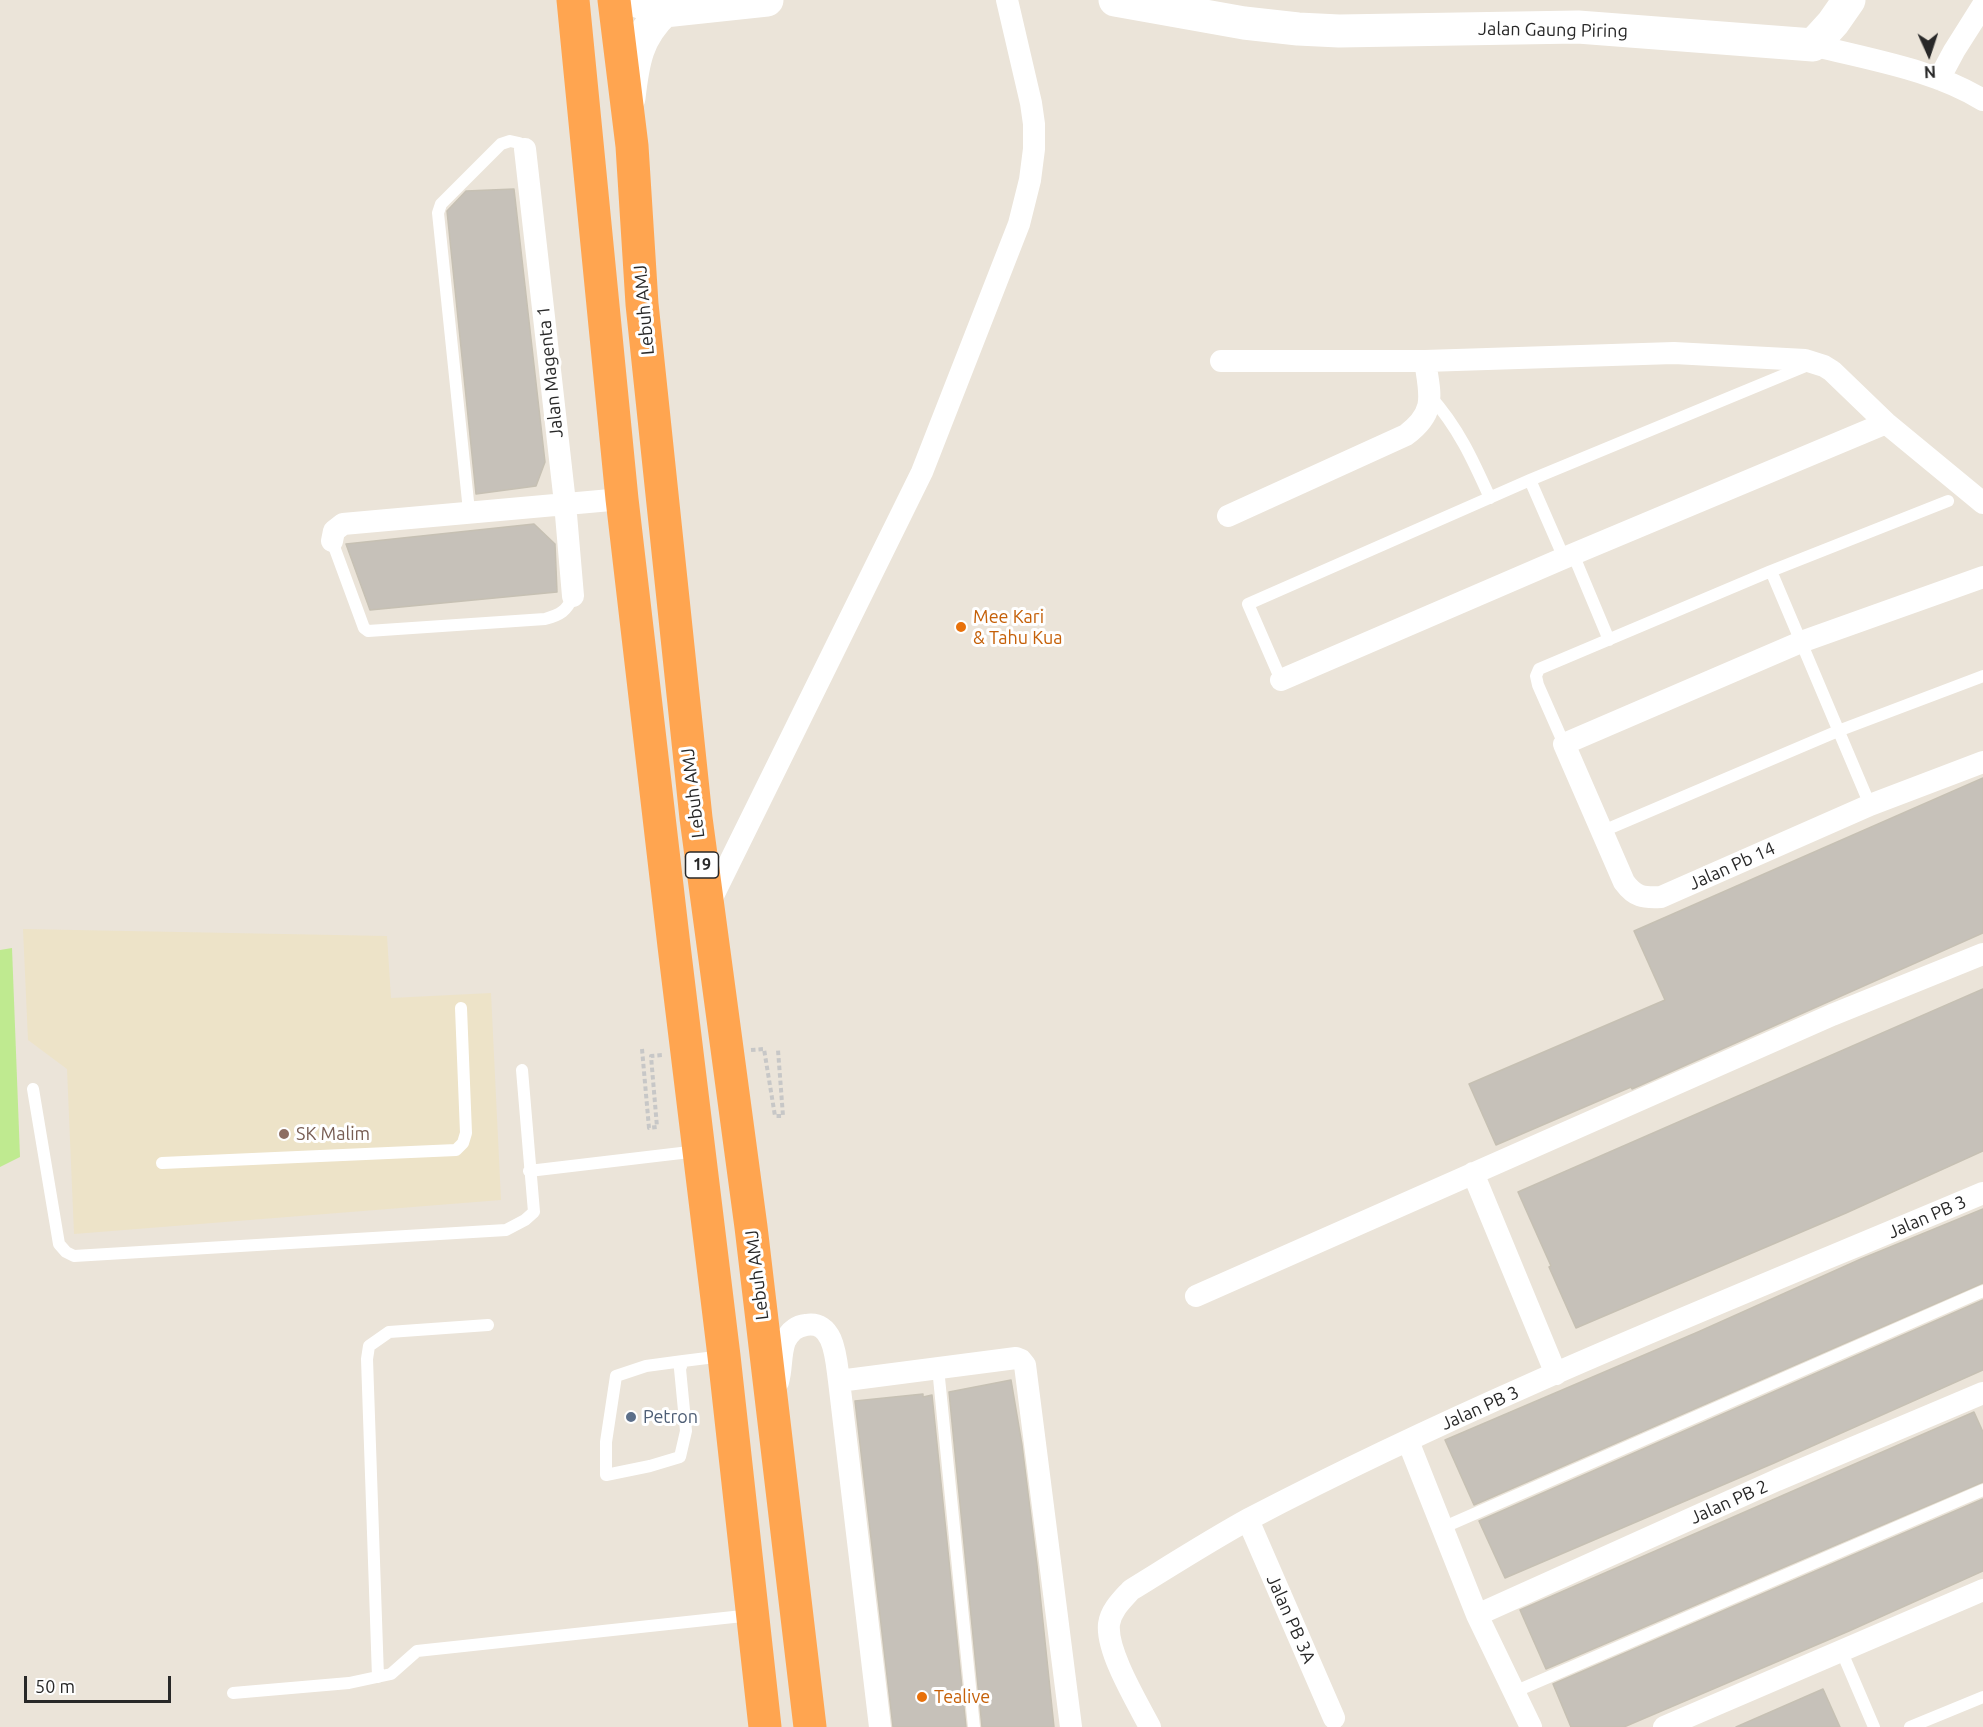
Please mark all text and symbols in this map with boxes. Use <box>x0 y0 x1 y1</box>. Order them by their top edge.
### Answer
street label: Jalan Gaung Piring <box>1478 18 1628 42</box>
north arrow <box>1899 24 1959 84</box>
text: N <box>1924 63 1936 81</box>
street label: Lebuh AMJ <box>629 264 659 356</box>
street label: Jalan Magenta 1 <box>532 305 568 439</box>
place label: Mee Kari & Tahu Kua <box>973 606 1063 648</box>
marker: Mee Kari & Tahu Kua <box>954 620 968 634</box>
street label: Lebuh AMJ <box>677 747 709 839</box>
street label: Jalan Pb 14 <box>1685 837 1779 895</box>
road number: 19 <box>686 852 718 878</box>
place label: SK Malim <box>296 1123 370 1145</box>
marker: SK Malim <box>277 1127 291 1141</box>
street label: Jalan PB 3 <box>1885 1191 1969 1243</box>
street label: Lebuh AMJ <box>741 1229 773 1321</box>
street label: Jalan PB 3 <box>1438 1381 1522 1435</box>
place label: Petron <box>643 1406 698 1428</box>
marker: Petron <box>624 1410 638 1424</box>
street label: Jalan PB 2 <box>1687 1475 1771 1529</box>
street label: Jalan PB 3A <box>1262 1571 1320 1667</box>
scale bar <box>27 1664 174 1702</box>
text: 50 m <box>35 1676 75 1696</box>
place label: Tealive <box>934 1686 990 1708</box>
marker: Tealive <box>915 1690 929 1704</box>

